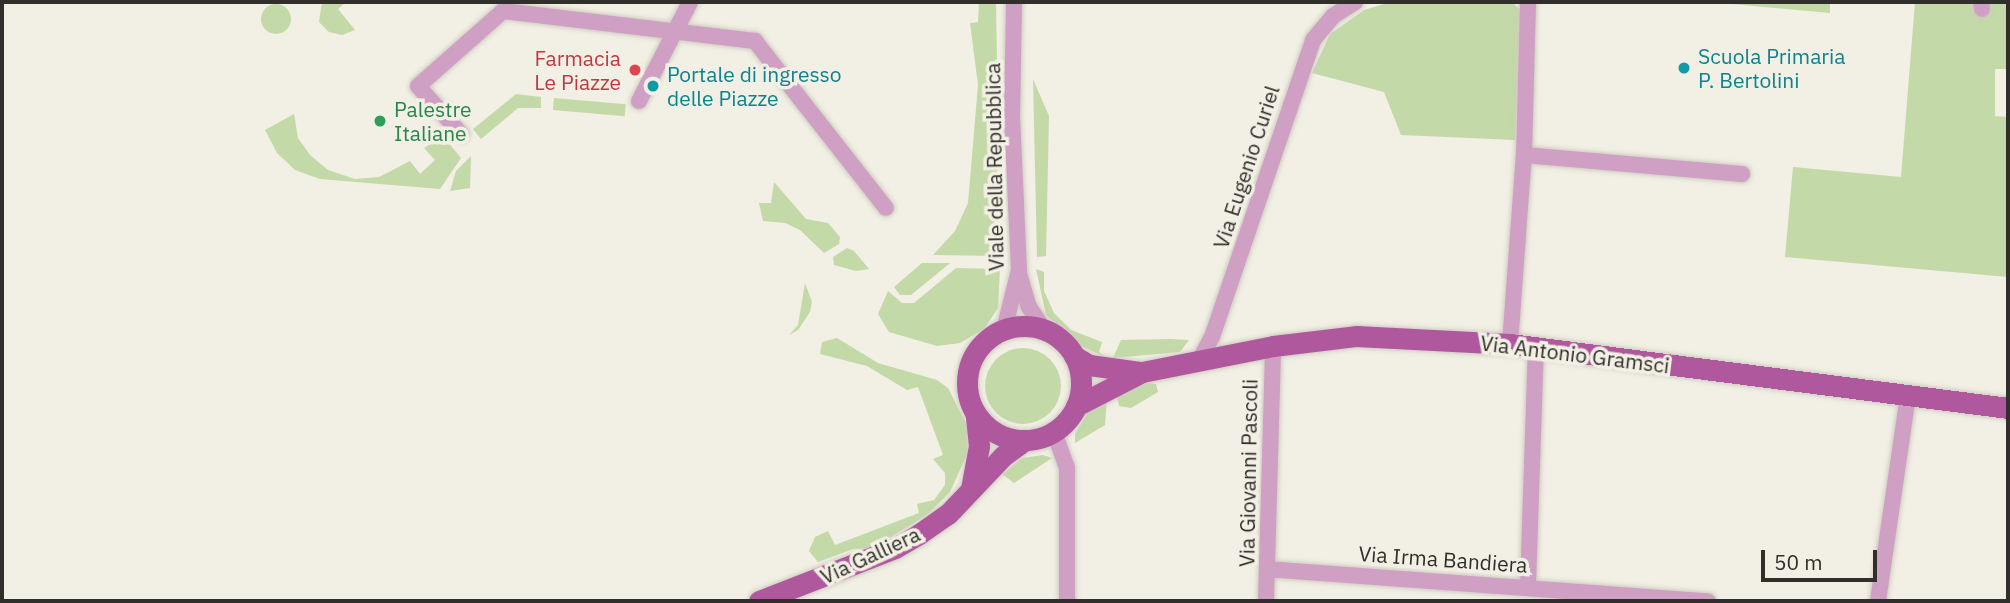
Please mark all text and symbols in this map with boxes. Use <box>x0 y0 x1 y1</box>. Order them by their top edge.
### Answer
place label: Scuola Primaria P. Bertolini <box>1698 43 1846 93</box>
place label: Farmacia Le Piazze <box>534 45 621 95</box>
marker: Scuola Primaria P. Bertolini <box>1676 60 1692 76</box>
place label: Portale di ingresso delle Piazze <box>667 61 842 111</box>
marker: Farmacia Le Piazze <box>627 62 643 78</box>
street label: Viale della Repubblica <box>980 63 1008 271</box>
marker: Portale di ingresso delle Piazze <box>645 78 661 94</box>
street label: Via Eugenio Curiel <box>1208 82 1284 252</box>
place label: Palestre Italiane <box>394 96 472 146</box>
marker: Palestre Italiane <box>372 113 388 129</box>
street label: Via Antonio Gramsci <box>1479 330 1671 378</box>
street label: Via Giovanni Pascoli <box>1234 379 1262 567</box>
street label: Via Galliera <box>816 521 924 589</box>
scale bar <box>1765 536 1881 580</box>
street label: Via Irma Bandiera <box>1358 541 1528 577</box>
text: 50 m <box>1774 548 1823 576</box>

